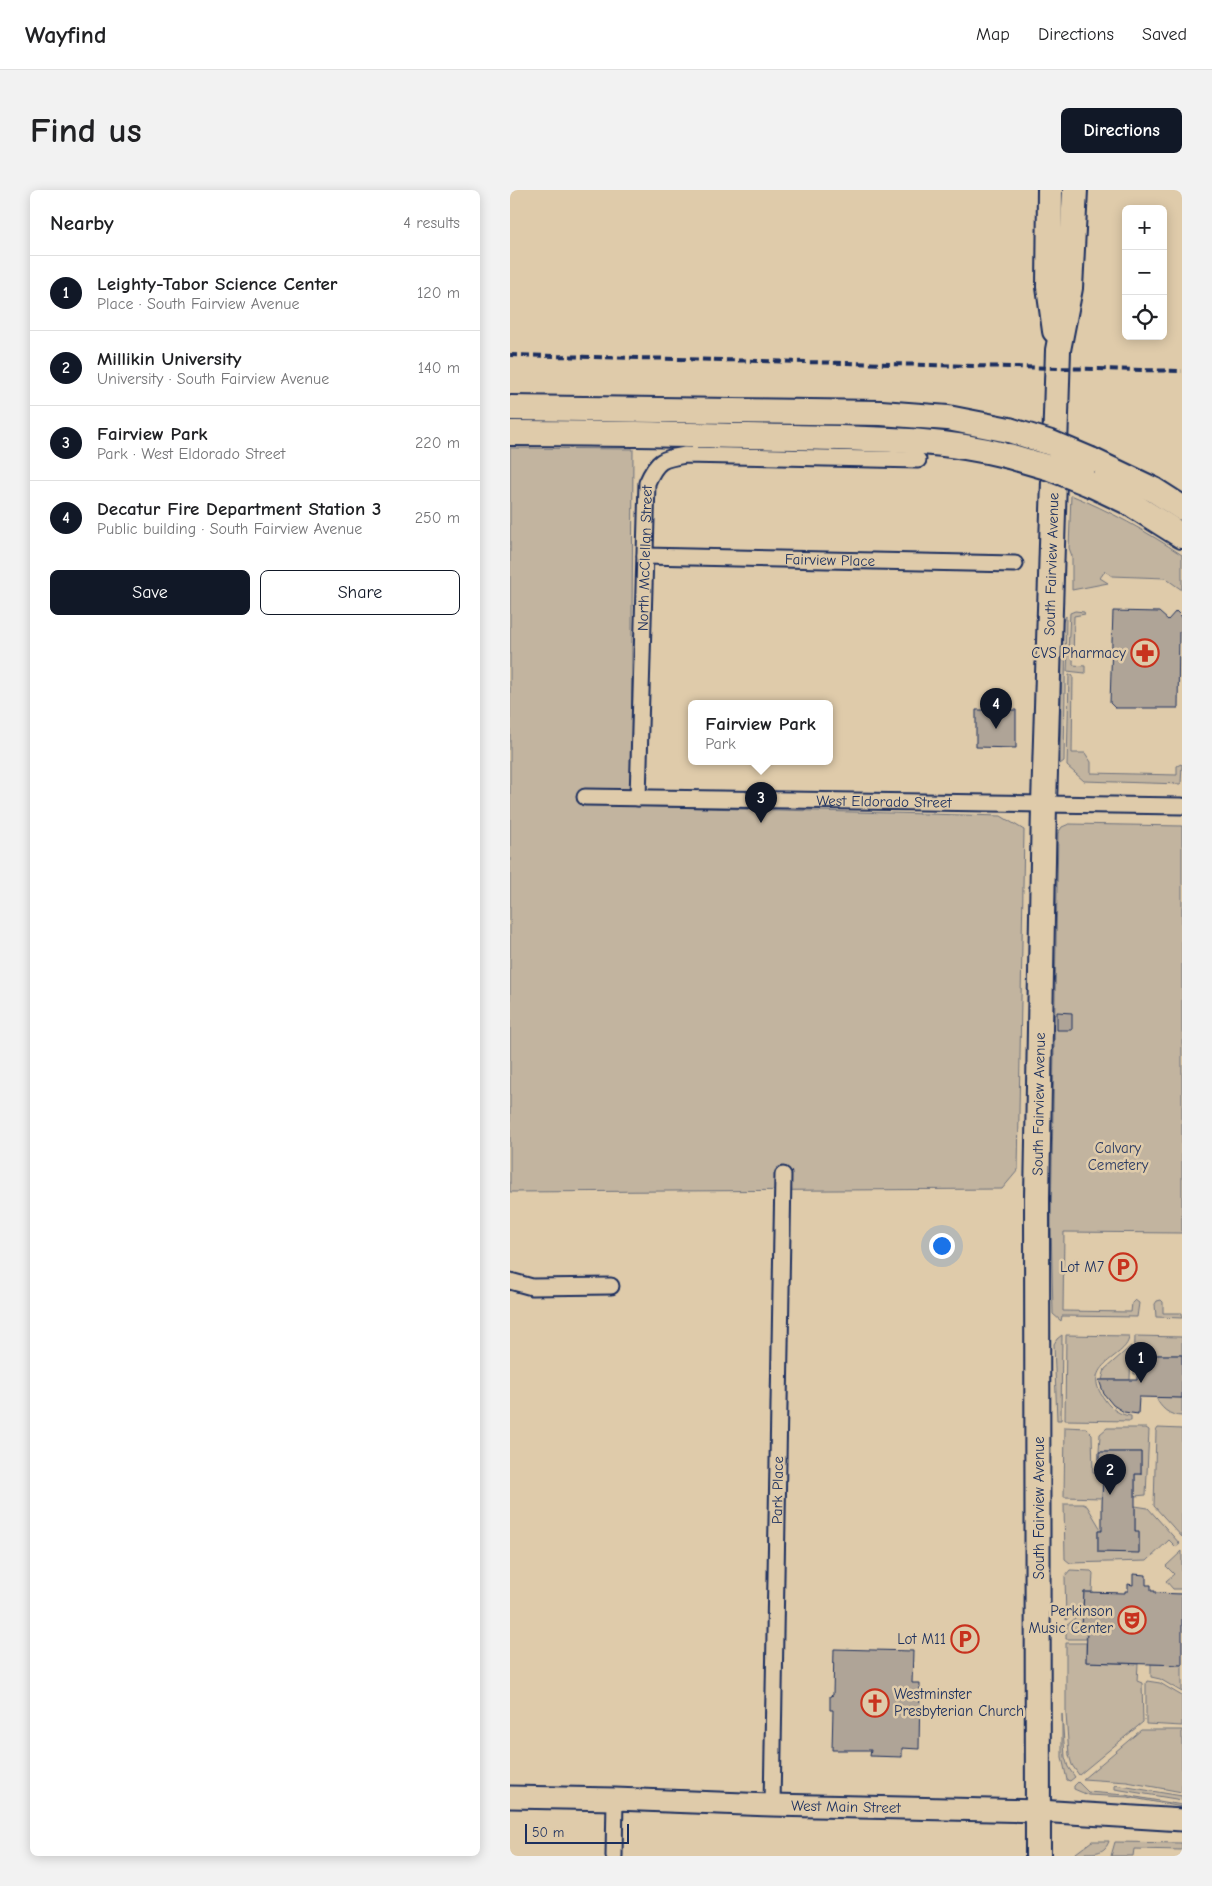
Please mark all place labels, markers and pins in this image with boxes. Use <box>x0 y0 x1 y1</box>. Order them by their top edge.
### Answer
pharmacy icon: CVS Pharmacy <box>1130 638 1160 668</box>
place label: CVS Pharmacy <box>1031 644 1126 662</box>
pin: 4 <box>980 688 1012 729</box>
pin: 3 <box>745 782 777 823</box>
parking icon: Lot M7 <box>1108 1252 1138 1282</box>
place label: Lot M7 <box>1060 1258 1104 1276</box>
pin: 1 <box>1125 1342 1157 1383</box>
pin: 2 <box>1094 1454 1126 1495</box>
place label: Perkinson Music Center <box>1029 1602 1113 1637</box>
theatre icon: Perkinson Music Center <box>1117 1605 1147 1635</box>
parking icon: Lot M11 <box>950 1624 980 1654</box>
place label: Lot M11 <box>897 1630 946 1648</box>
place label: Westminster Presbyterian Church <box>894 1685 1024 1720</box>
church icon: Westminster Presbyterian Church <box>860 1688 890 1718</box>

